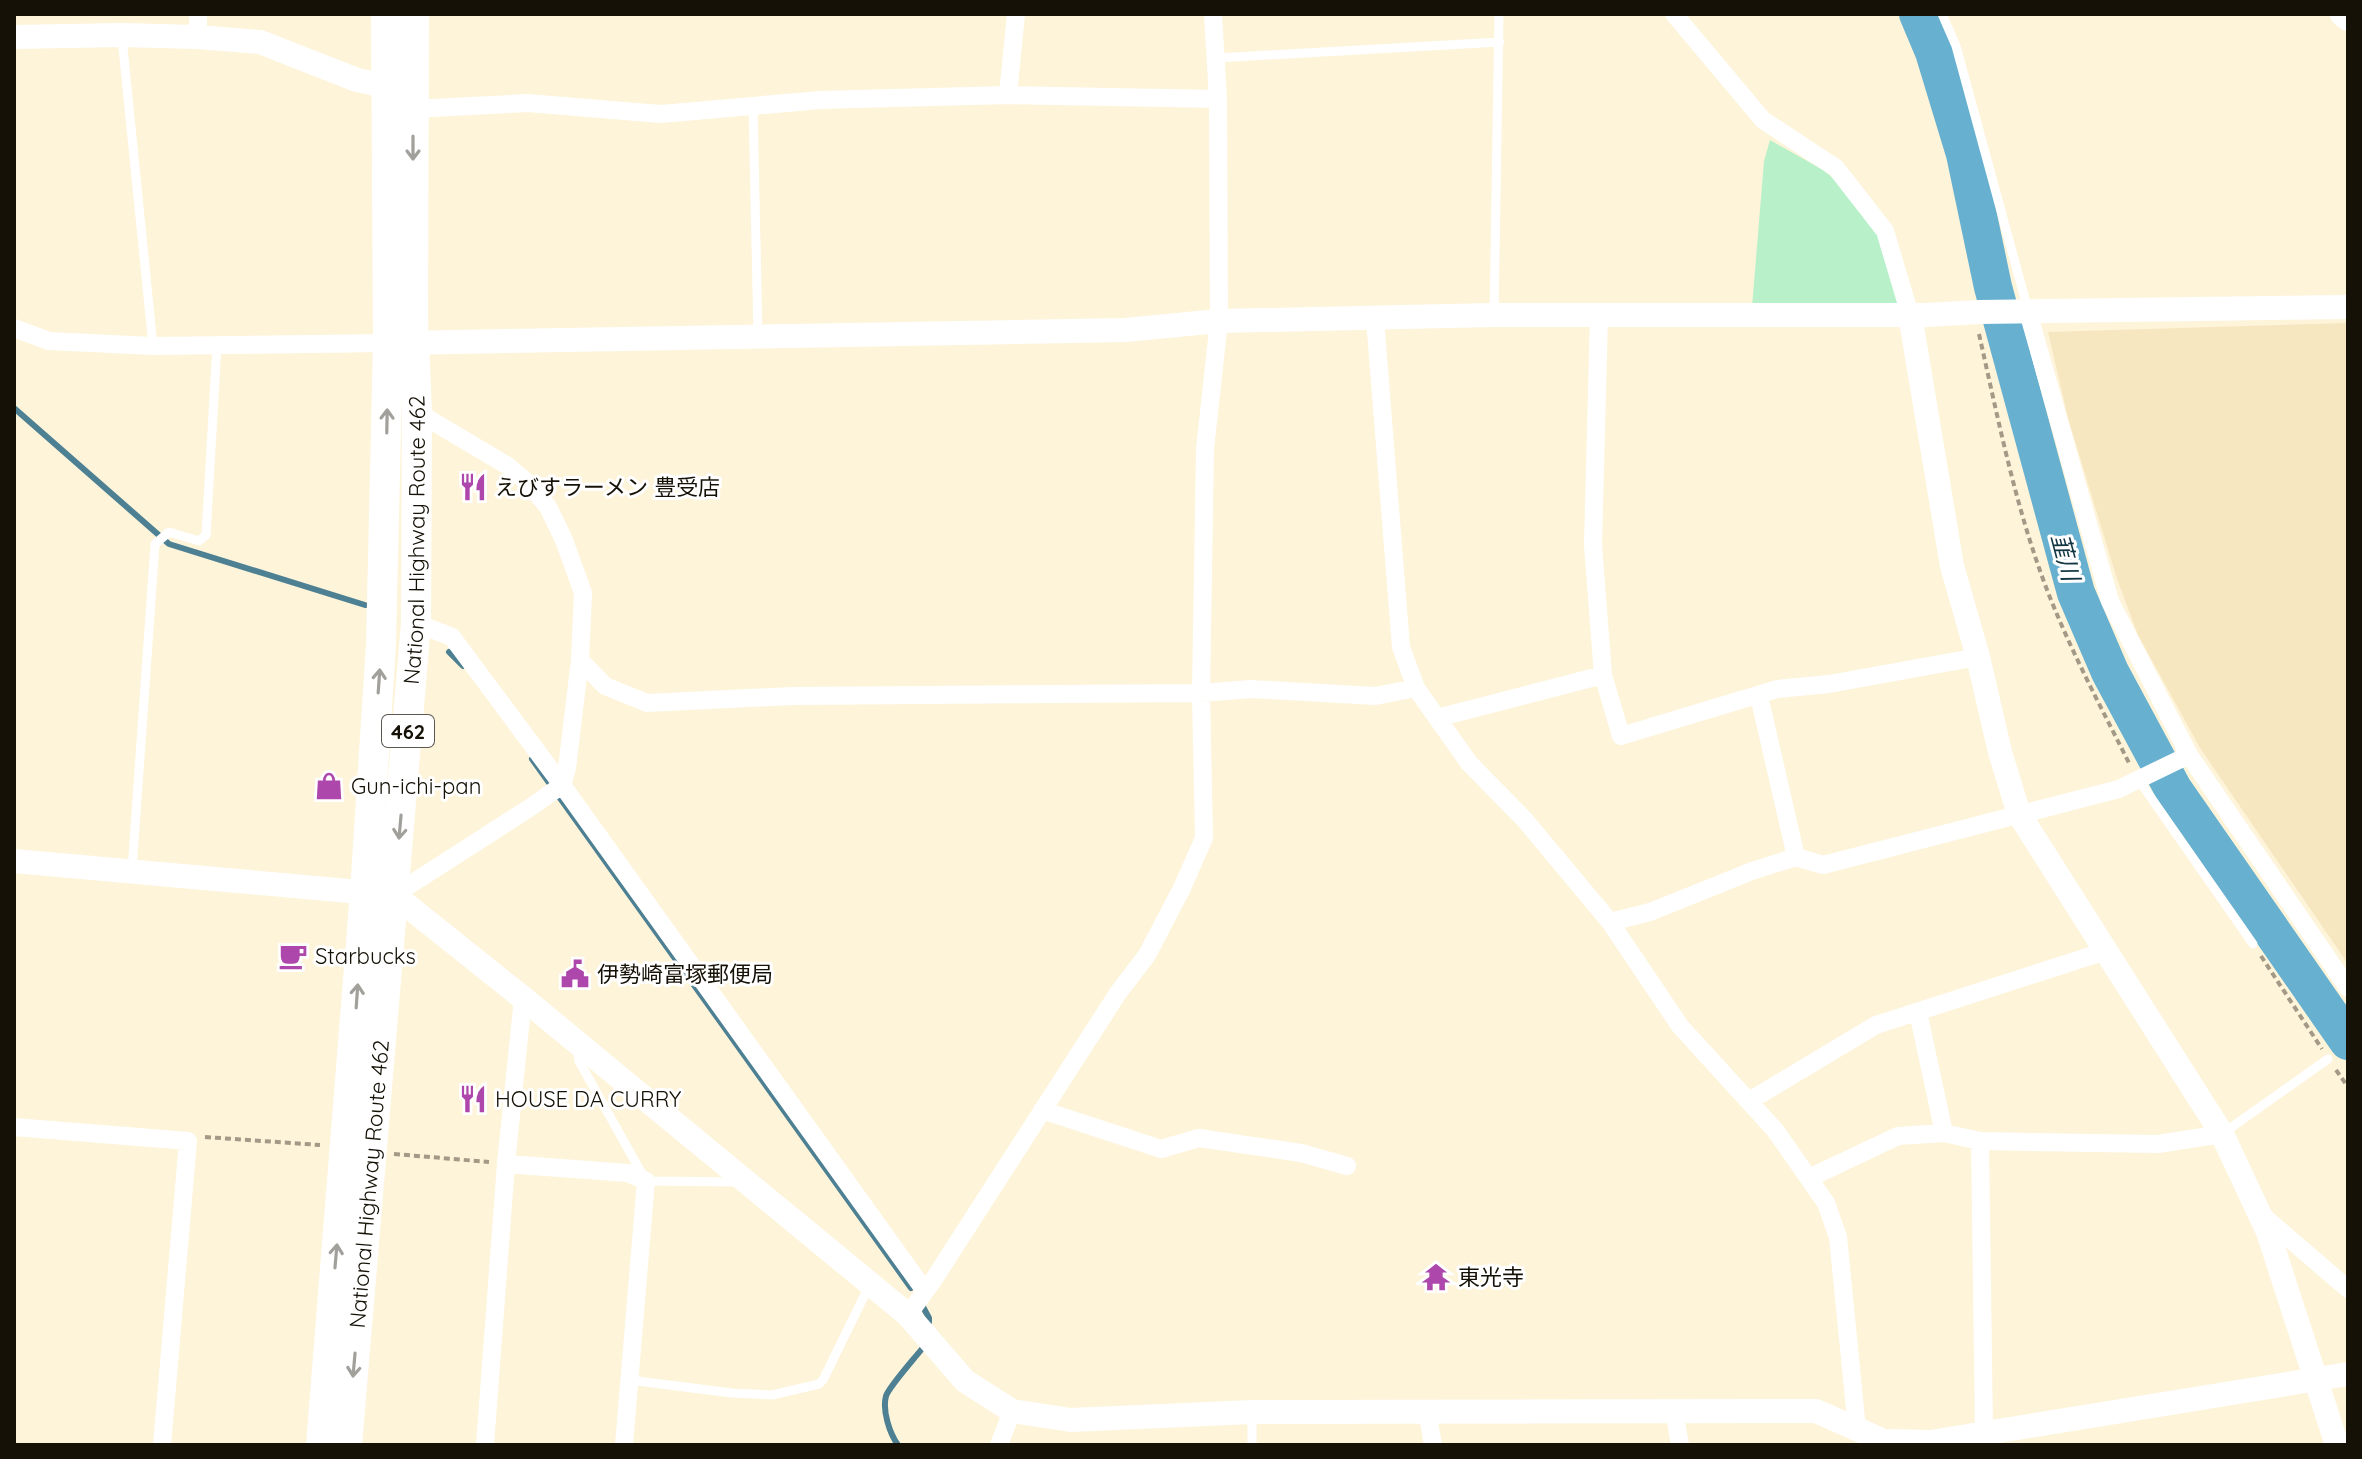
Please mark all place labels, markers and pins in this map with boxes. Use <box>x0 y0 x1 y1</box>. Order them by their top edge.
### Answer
restaurant icon: えびすラーメン 豊受店 <box>458 472 488 502</box>
place label: えびすラーメン 豊受店 <box>495 473 720 501</box>
shop icon: Gun-ichi-pan <box>314 771 344 801</box>
place label: Gun-ichi-pan <box>351 772 481 800</box>
cafe icon: Starbucks <box>278 941 308 971</box>
place label: Starbucks <box>315 942 416 970</box>
public building icon: 伊勢崎富塚郵便局 <box>560 959 590 989</box>
place label: 伊勢崎富塚郵便局 <box>597 960 773 988</box>
restaurant icon: HOUSE DA CURRY <box>458 1084 488 1114</box>
place label: HOUSE DA CURRY <box>495 1085 681 1113</box>
temple icon: 東光寺 <box>1421 1262 1451 1292</box>
place label: 東光寺 <box>1458 1263 1524 1291</box>

